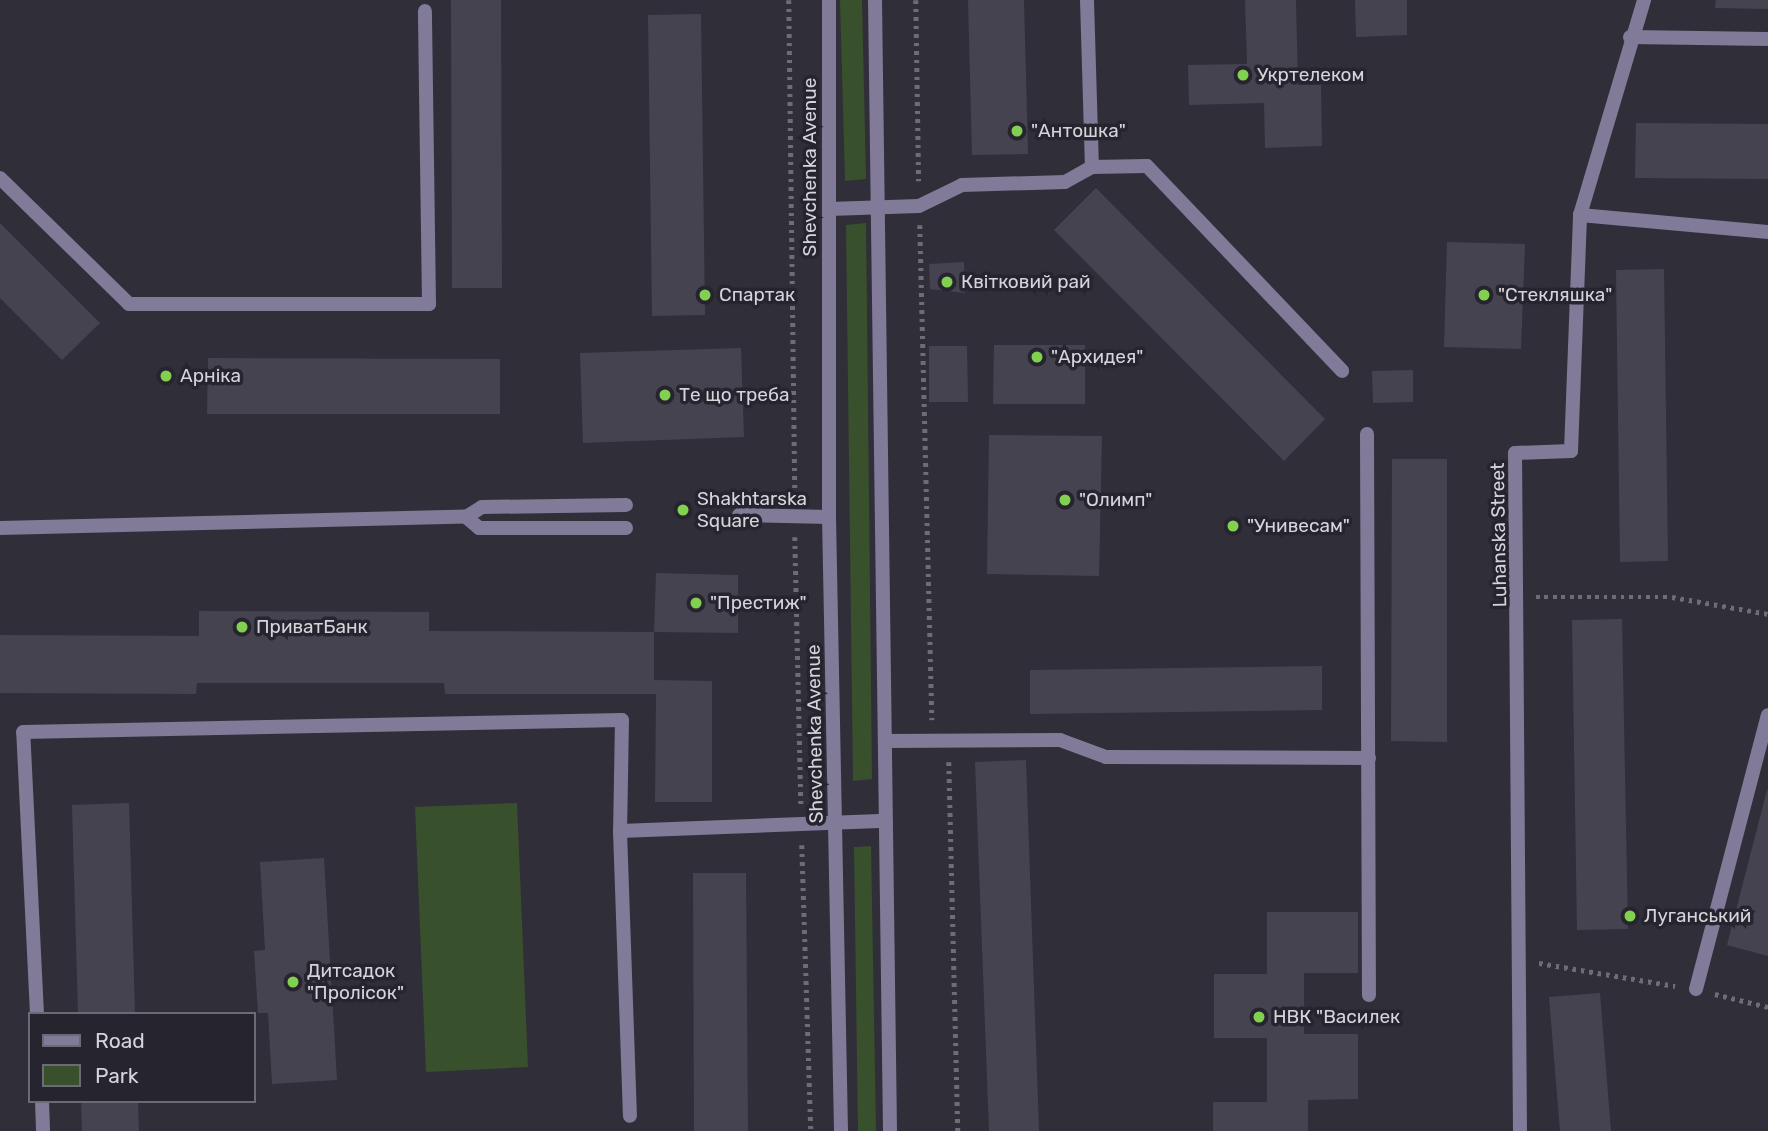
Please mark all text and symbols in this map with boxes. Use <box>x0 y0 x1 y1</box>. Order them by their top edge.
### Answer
place label: Укртелеком <box>1257 64 1364 86</box>
marker: Укртелеком <box>1235 67 1251 83</box>
street label: Shevchenka Avenue <box>799 77 821 257</box>
place label: "Антошка" <box>1031 120 1126 142</box>
marker: "Антошка" <box>1009 123 1025 139</box>
place label: Квітковий рай <box>961 271 1091 293</box>
marker: Квітковий рай <box>939 274 955 290</box>
place label: Спартак <box>719 284 795 306</box>
place label: "Стекляшка" <box>1498 284 1612 306</box>
marker: Спартак <box>697 287 713 303</box>
marker: "Стекляшка" <box>1476 287 1492 303</box>
place label: "Архидея" <box>1051 346 1143 368</box>
marker: "Архидея" <box>1029 349 1045 365</box>
place label: Арніка <box>180 365 241 387</box>
marker: Арніка <box>158 368 174 384</box>
place label: Те що треба <box>679 384 790 406</box>
marker: Те що треба <box>657 387 673 403</box>
street label: Luhanska Street <box>1486 462 1512 608</box>
place label: Shakhtarska Square <box>697 488 807 532</box>
place label: "Олимп" <box>1079 489 1152 511</box>
marker: "Олимп" <box>1057 492 1073 508</box>
marker: Shakhtarska Square <box>675 502 691 518</box>
place label: "Унивесам" <box>1247 515 1350 537</box>
marker: "Унивесам" <box>1225 518 1241 534</box>
place label: "Престиж" <box>710 592 807 614</box>
marker: "Престиж" <box>688 595 704 611</box>
place label: ПриватБанк <box>256 616 368 638</box>
marker: ПриватБанк <box>234 619 250 635</box>
street label: Shevchenka Avenue <box>802 644 828 824</box>
place label: Луганський <box>1644 905 1751 927</box>
marker: Луганський <box>1622 908 1638 924</box>
place label: Дитсадок "Пролісок" <box>307 960 404 1004</box>
marker: Дитсадок "Пролісок" <box>285 974 301 990</box>
place label: НВК "Василек <box>1273 1006 1400 1028</box>
marker: НВК "Василек <box>1251 1009 1267 1025</box>
legend <box>28 1012 256 1103</box>
text: Road <box>95 1028 145 1053</box>
text: Park <box>95 1063 139 1088</box>

